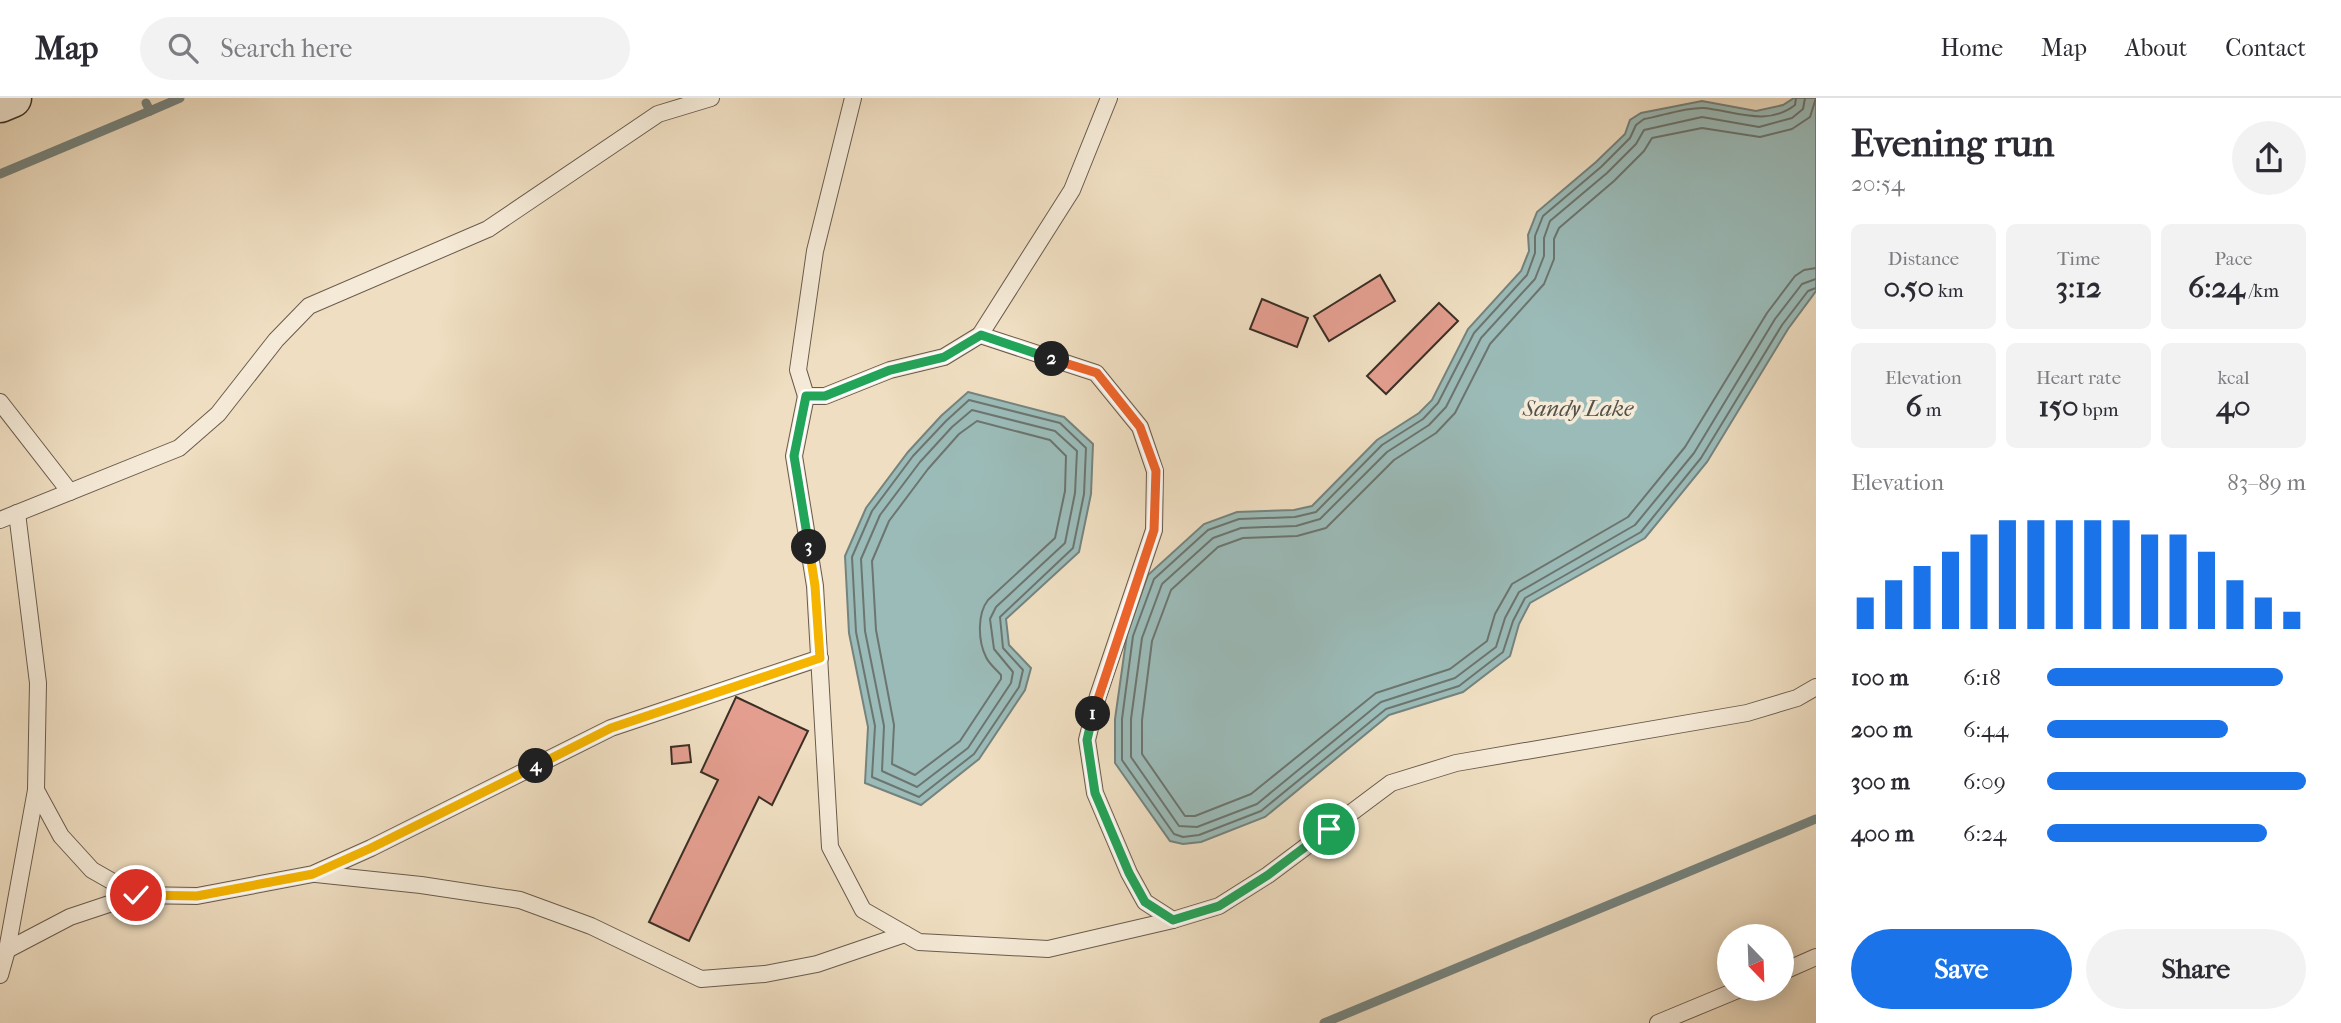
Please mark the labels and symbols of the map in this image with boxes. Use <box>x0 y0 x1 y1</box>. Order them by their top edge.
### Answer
pin: 2 <box>1034 342 1070 376</box>
water label: Sandy Lake <box>1522 395 1634 422</box>
pin: 3 <box>792 530 826 564</box>
pin: 1 <box>1076 696 1110 732</box>
pin: 4 <box>518 748 554 784</box>
pin <box>1299 799 1359 859</box>
pin <box>106 865 166 925</box>
north arrow <box>1717 924 1794 1001</box>

